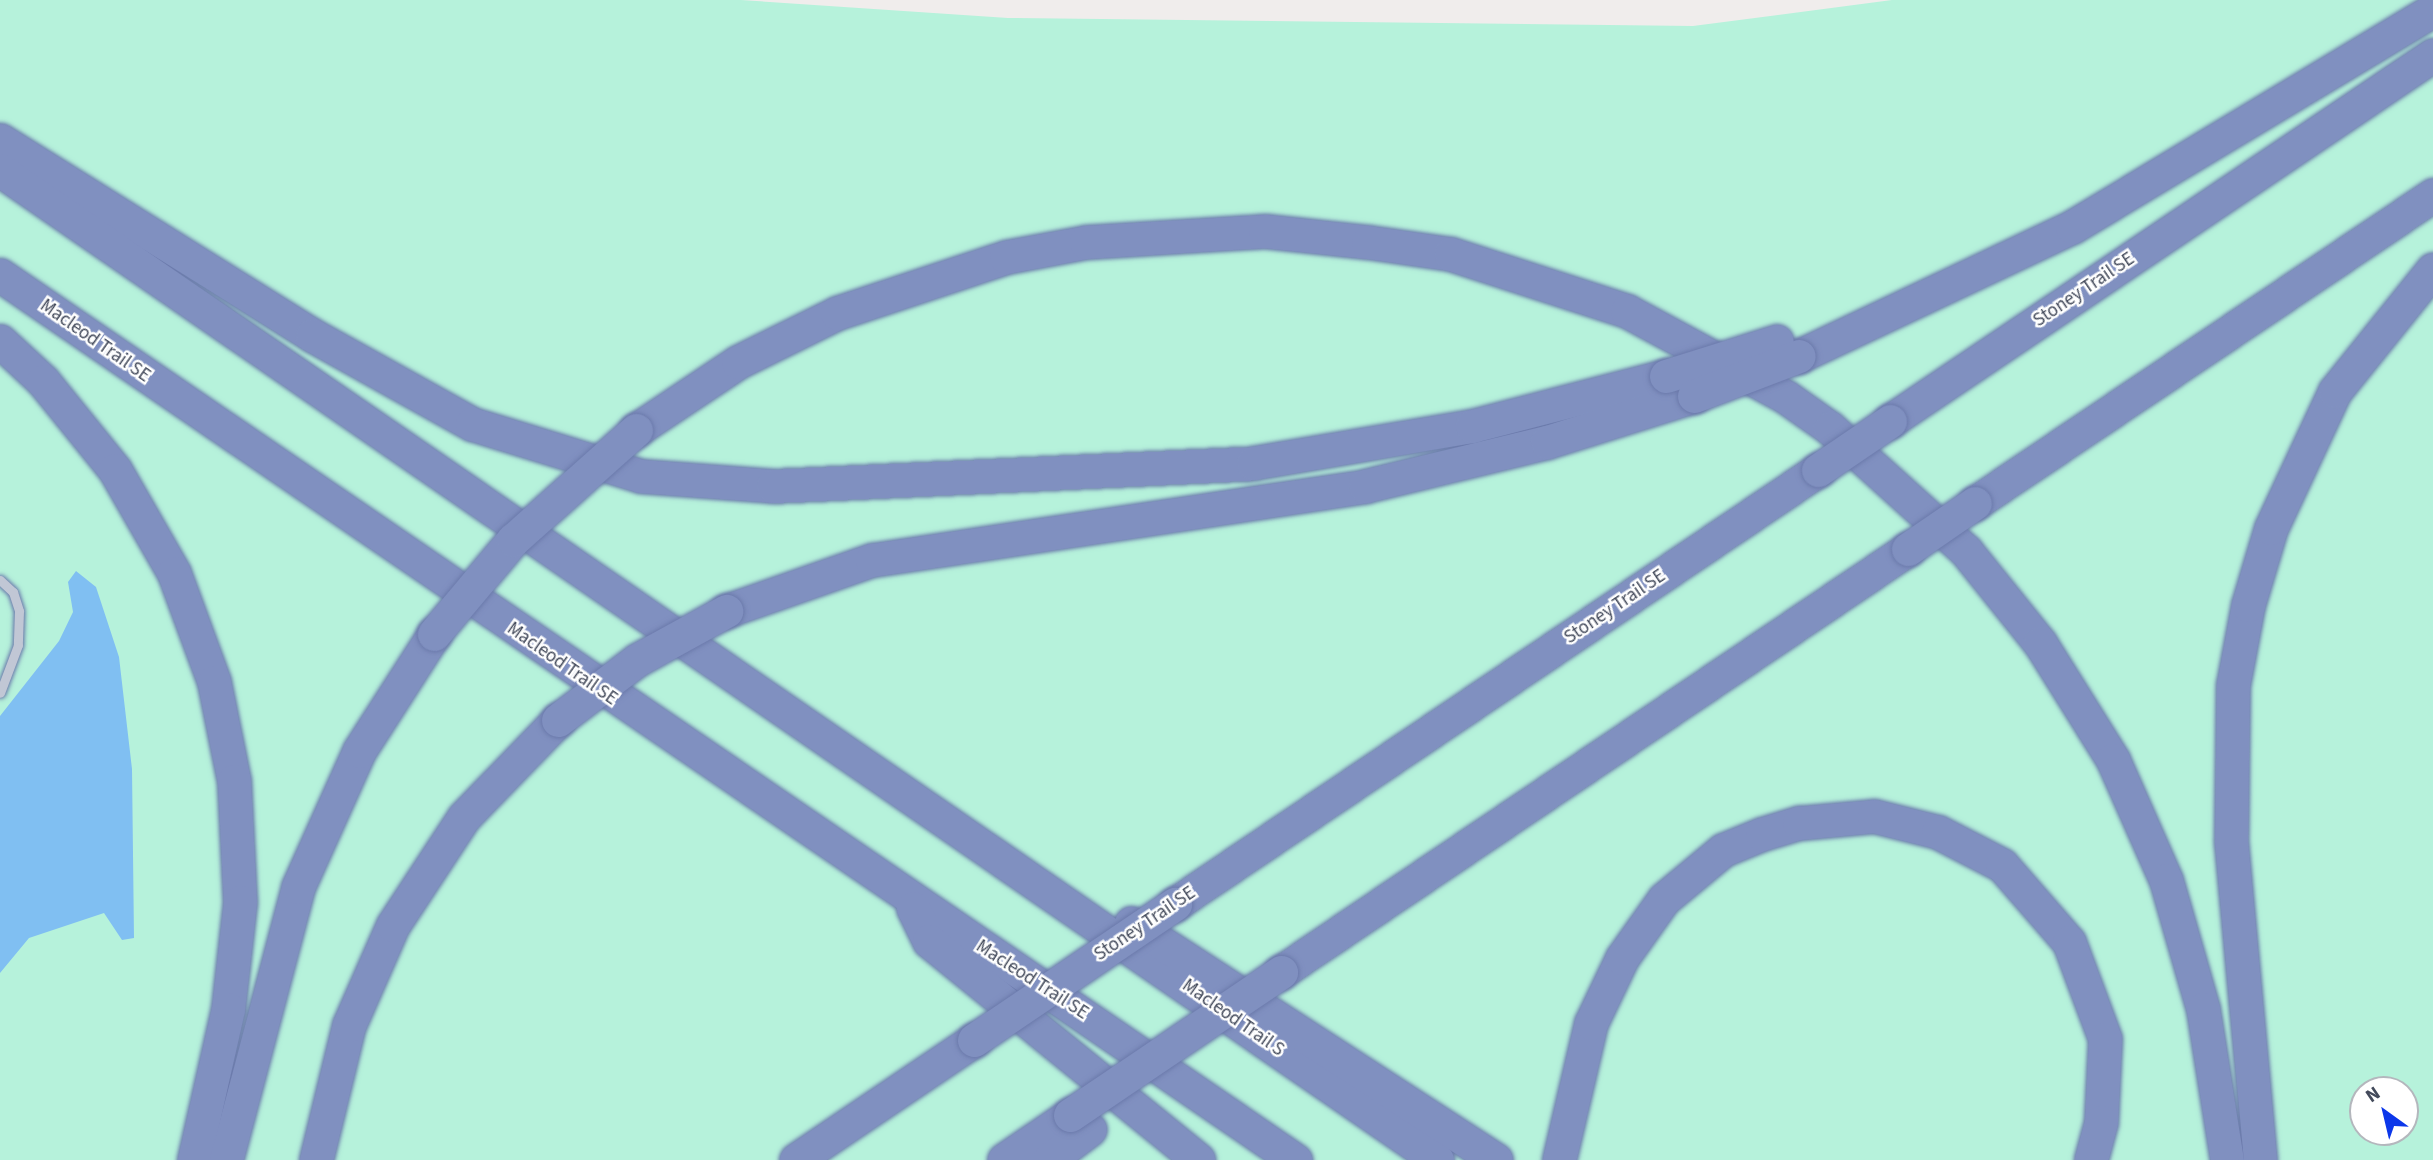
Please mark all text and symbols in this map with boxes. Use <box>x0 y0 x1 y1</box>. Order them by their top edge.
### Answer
street label: Stoney Trail SE <box>2029 248 2139 332</box>
street label: Macleod Trail SE <box>35 295 155 387</box>
street label: Stoney Trail SE <box>1560 565 1670 649</box>
street label: Macleod Trail SE <box>502 618 622 710</box>
street label: Stoney Trail SE <box>1090 882 1200 966</box>
street label: Macleod Trail SE <box>972 935 1092 1025</box>
street label: Macleod Trail S <box>1178 974 1288 1062</box>
north arrow <box>2349 1076 2419 1146</box>
text: N <box>2360 1080 2386 1110</box>

